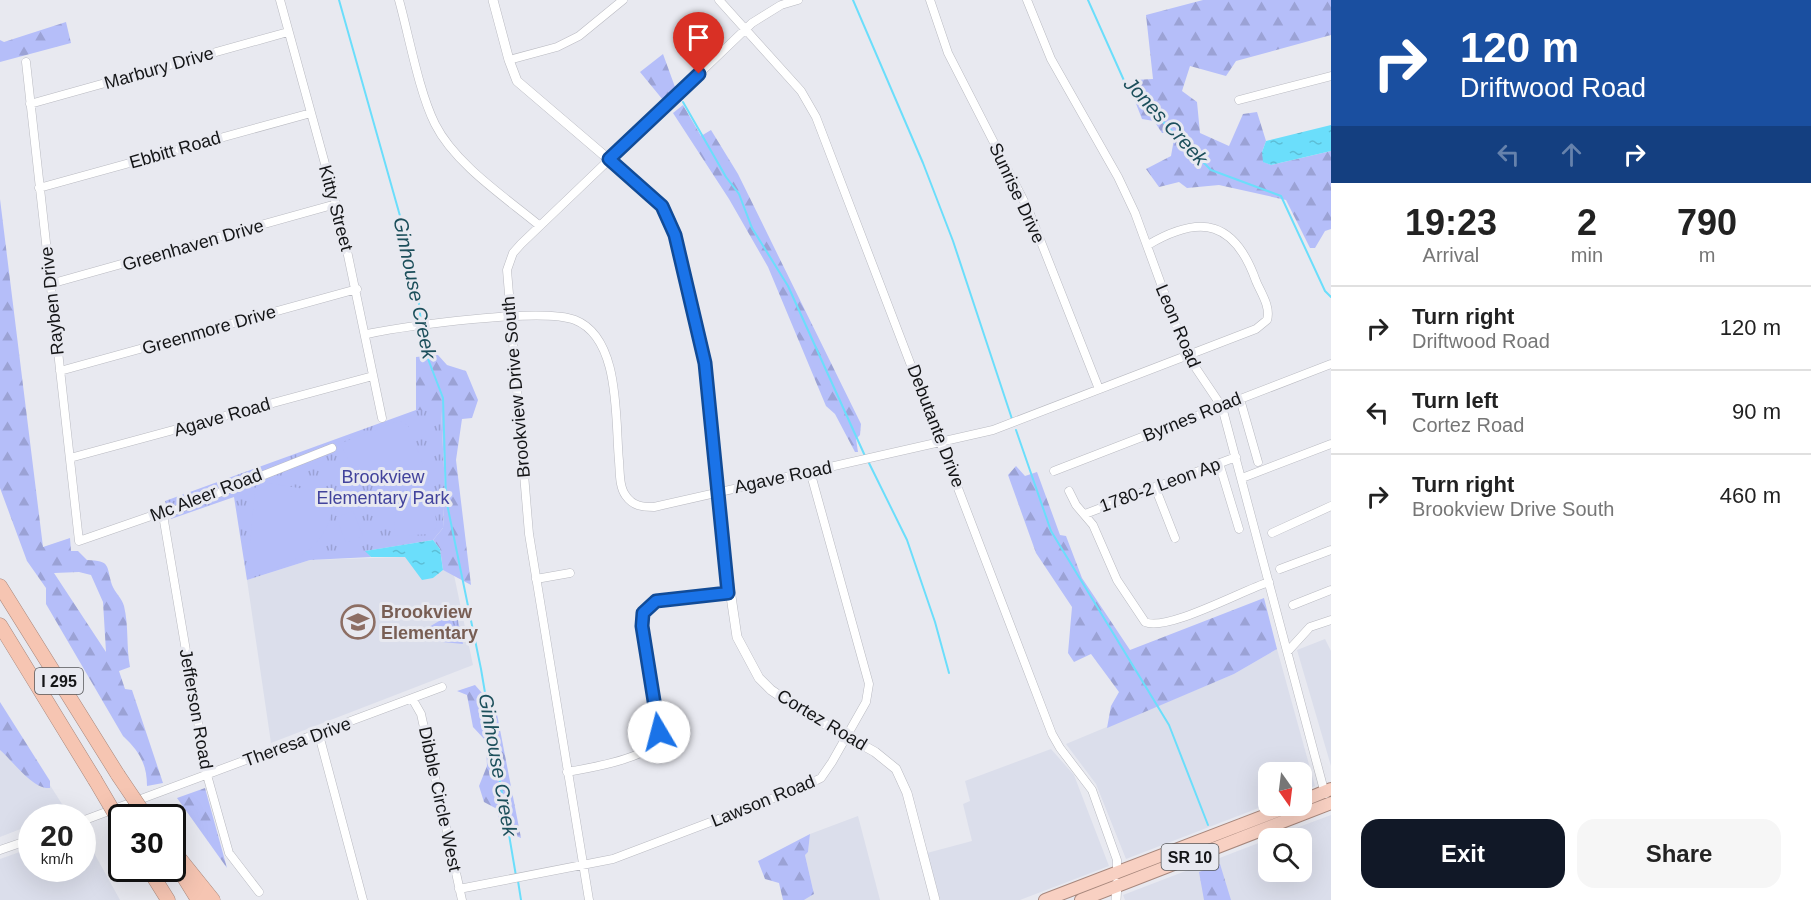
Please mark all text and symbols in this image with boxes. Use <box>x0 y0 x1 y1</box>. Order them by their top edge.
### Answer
pin <box>673 12 724 74</box>
icon: arrive <box>682 21 715 54</box>
icon: right <box>1361 24 1439 102</box>
text: 120 m <box>1460 24 1579 71</box>
street label: Marbury Drive <box>102 43 216 93</box>
water label: Jones Creek <box>1119 72 1213 170</box>
text: Driftwood Road <box>1460 73 1646 103</box>
street label: Ebbitt Road <box>127 127 223 173</box>
icon: left <box>1492 138 1525 171</box>
icon: ahead <box>1555 138 1588 171</box>
icon: right <box>1618 138 1651 171</box>
street label: Sunrise Drive <box>985 140 1049 246</box>
street label: Kitty Street <box>315 163 357 253</box>
text: 19:23 <box>1405 202 1497 243</box>
text: 2 <box>1577 202 1597 243</box>
text: 790 <box>1677 202 1737 243</box>
street label: Greenhaven Drive <box>120 215 266 275</box>
water label: Ginhouse Creek <box>389 215 441 362</box>
text: Arrival <box>1423 244 1479 266</box>
text: min <box>1571 244 1603 266</box>
text: m <box>1699 244 1715 266</box>
street label: Rayben Drive <box>36 246 68 356</box>
street label: Leon Road <box>1152 282 1204 370</box>
street label: Brookview Drive South <box>498 295 534 479</box>
street label: Greenmore Drive <box>140 301 278 359</box>
text: Turn right <box>1412 304 1514 329</box>
icon: right <box>1361 312 1394 345</box>
text: 120 m <box>1720 315 1781 340</box>
text: Driftwood Road <box>1412 330 1550 352</box>
street label: Debutante Drive <box>903 362 969 490</box>
street label: Byrnes Road <box>1140 388 1244 446</box>
text: Turn left <box>1412 388 1498 413</box>
street label: Agave Road <box>172 394 272 440</box>
icon: left <box>1361 396 1394 429</box>
text: 90 m <box>1732 399 1781 424</box>
text: Cortez Road <box>1412 414 1524 436</box>
street label: 1780-2 Leon Ap <box>1097 454 1223 516</box>
street label: Agave Road <box>732 457 834 497</box>
street label: Mc Aleer Road <box>147 465 265 525</box>
park label: Brookview Elementary Park <box>316 467 451 508</box>
text: Turn right <box>1412 472 1514 497</box>
icon: right <box>1361 480 1394 513</box>
text: 460 m <box>1720 483 1781 508</box>
text: Brookview Drive South <box>1412 498 1614 520</box>
place label: Brookview Elementary <box>381 602 478 643</box>
school or university icon: Brookview Elementary <box>340 604 376 640</box>
street label: Jefferson Road <box>176 647 216 771</box>
road number: I 295 <box>35 668 83 694</box>
street label: Cortez Road <box>774 685 870 755</box>
water label: Ginhouse Creek <box>475 692 522 839</box>
position arrow <box>627 700 691 764</box>
street label: Theresa Drive <box>240 713 354 771</box>
street label: Dibble Circle West <box>415 725 465 873</box>
north arrow <box>1258 762 1312 816</box>
map controls <box>1258 762 1312 882</box>
street label: Lawson Road <box>708 771 818 831</box>
speed limit sign: 30 <box>108 804 186 882</box>
text: 20 <box>40 819 74 852</box>
button: Exit <box>1361 819 1565 888</box>
button: Share <box>1577 819 1781 888</box>
button: search <box>1258 828 1312 882</box>
road number: SR 10 <box>1162 844 1218 870</box>
text: km/h <box>41 850 73 867</box>

